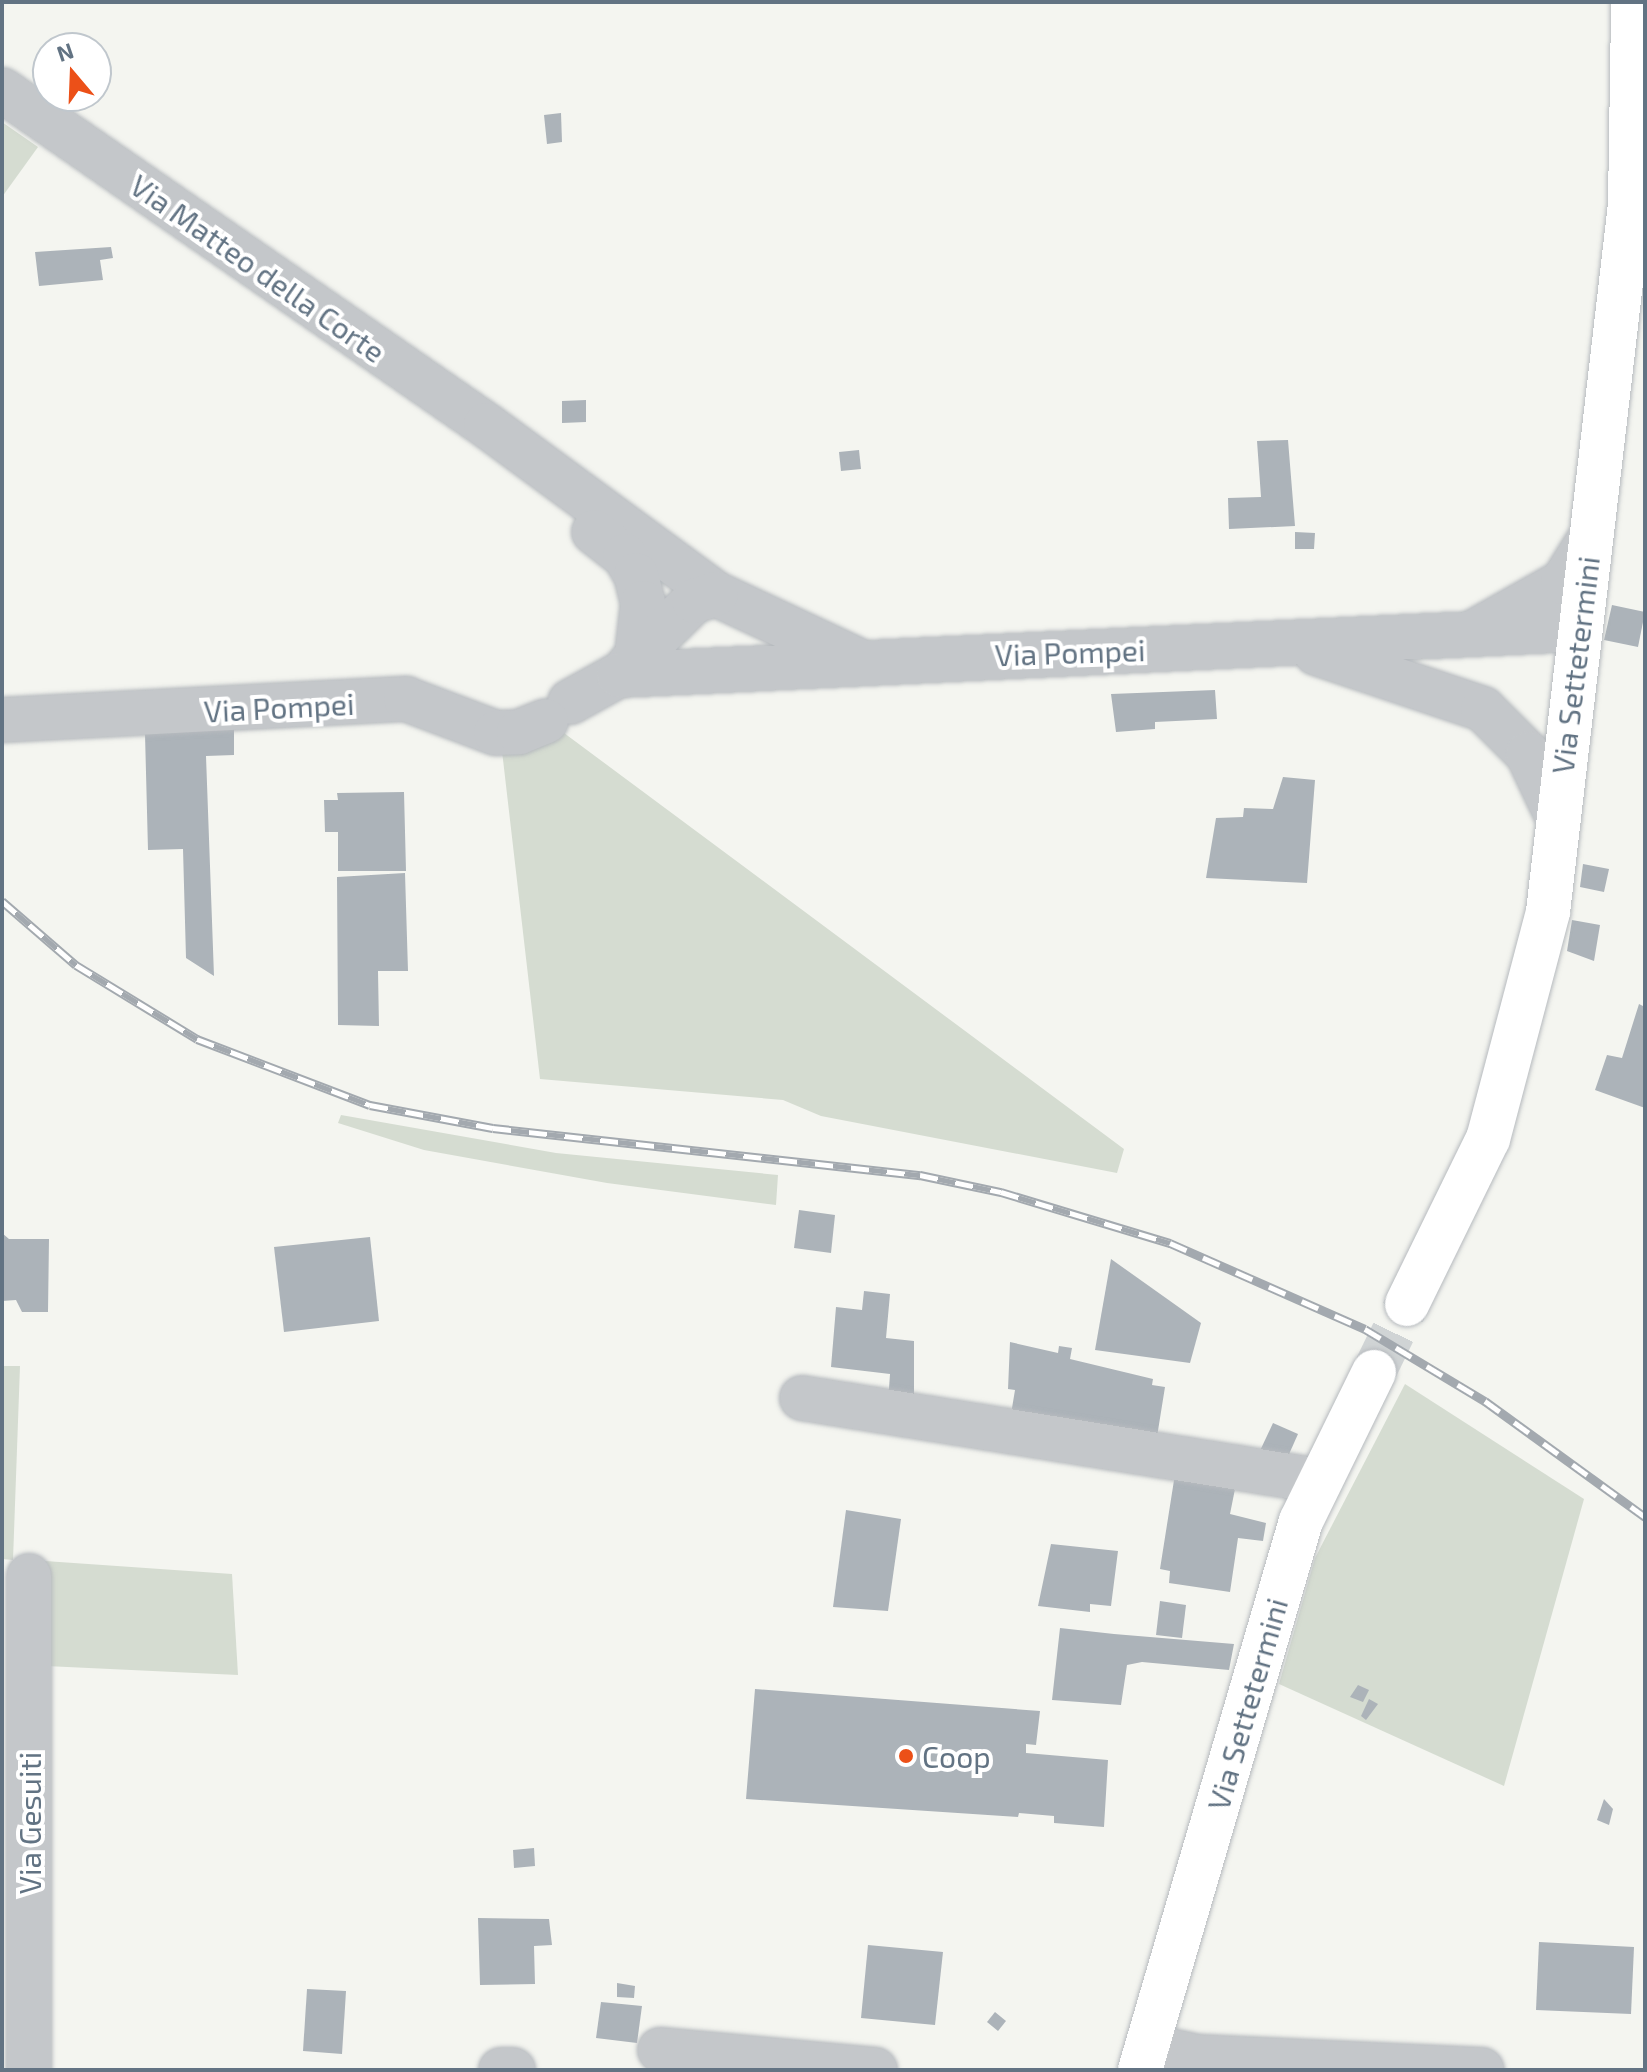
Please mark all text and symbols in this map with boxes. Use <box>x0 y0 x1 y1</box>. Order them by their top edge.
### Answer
north arrow <box>32 32 112 112</box>
text: N <box>53 36 77 66</box>
street label: Via Matteo della Corte <box>124 167 392 369</box>
street label: Via Settetermini <box>1544 554 1606 776</box>
street label: Via Pompei <box>994 631 1146 673</box>
street label: Via Pompei <box>203 685 355 729</box>
street label: Via Settetermini <box>1200 1594 1294 1814</box>
place label: Coop <box>922 1738 991 1774</box>
marker: Coop <box>897 1747 915 1765</box>
street label: Via Gesuiti <box>11 1752 47 1894</box>

